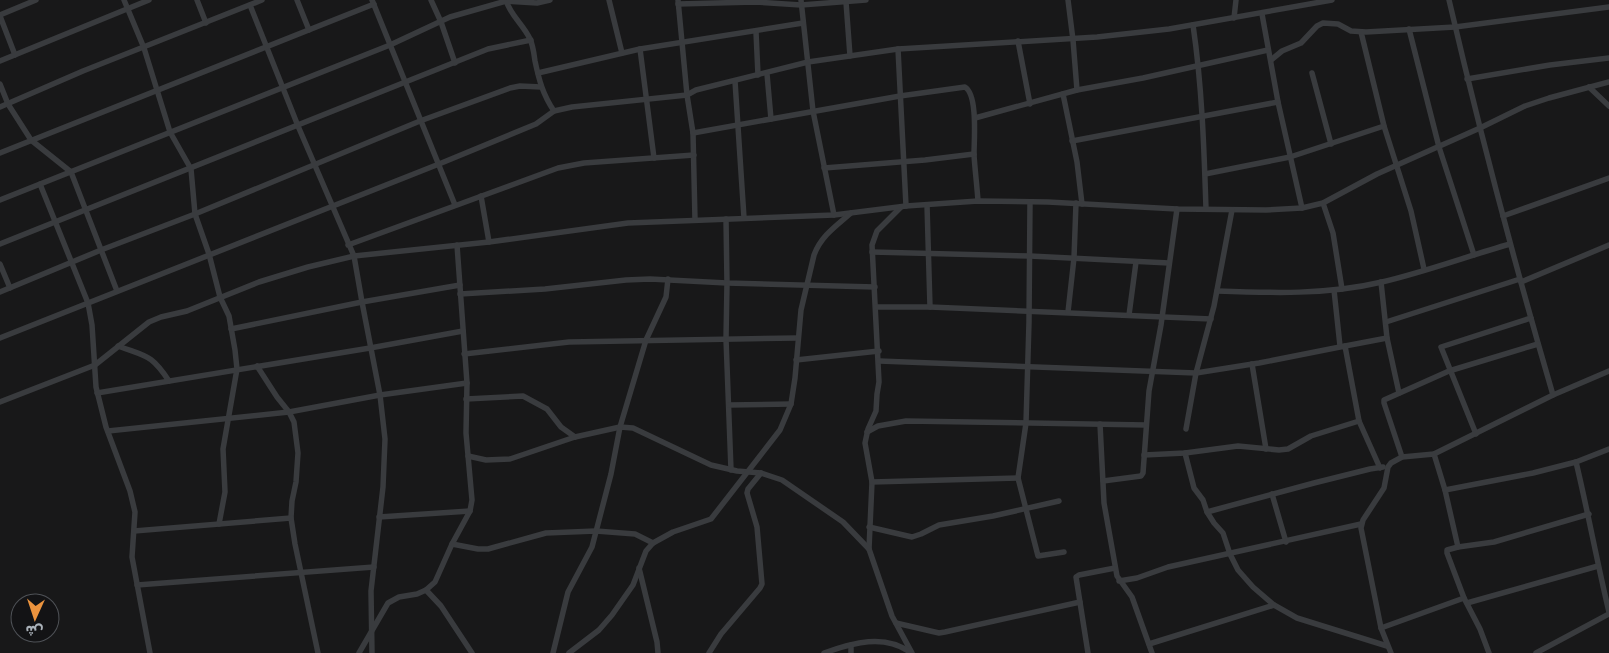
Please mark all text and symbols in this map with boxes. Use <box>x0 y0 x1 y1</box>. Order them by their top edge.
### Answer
north arrow <box>10 593 60 643</box>
text: ش <box>25 622 44 639</box>

